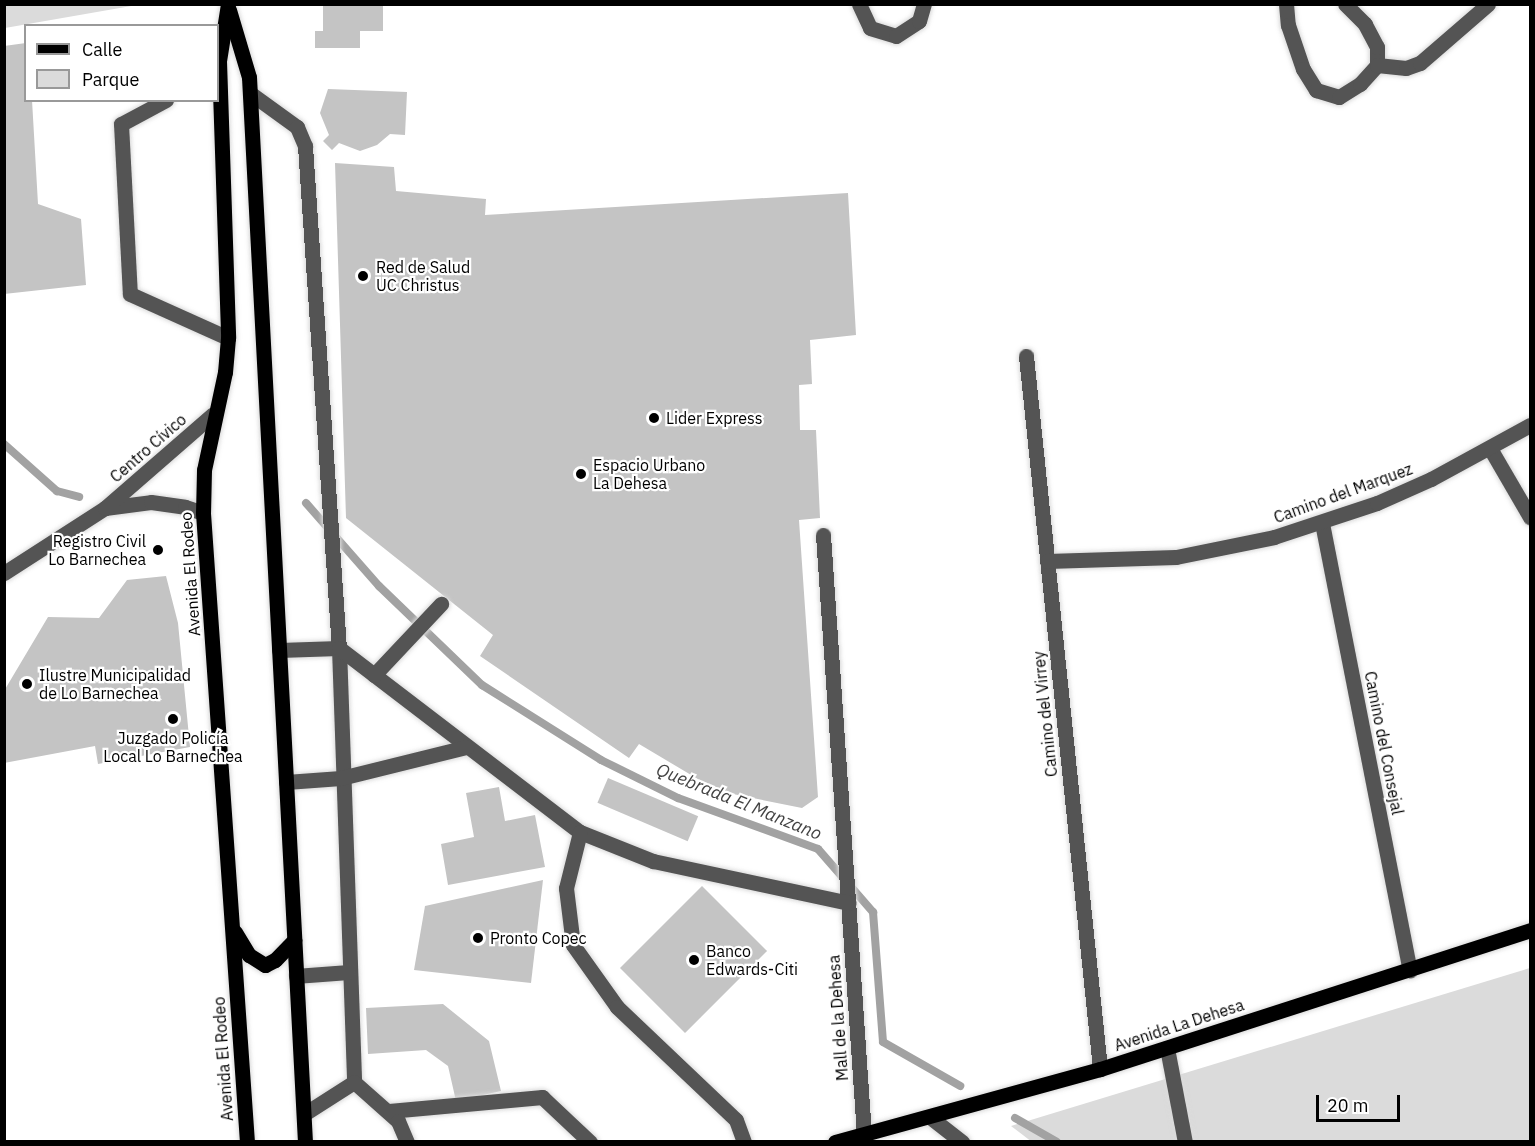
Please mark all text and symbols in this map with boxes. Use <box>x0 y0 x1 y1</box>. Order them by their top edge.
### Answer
legend <box>24 24 219 102</box>
text: Calle <box>82 38 122 61</box>
text: Parque <box>82 68 139 91</box>
place label: Red de Salud UC Christus <box>376 257 470 295</box>
marker: Red de Salud UC Christus <box>354 267 372 285</box>
place label: Lider Express <box>666 408 763 428</box>
street label: Centro Cívico <box>106 410 190 486</box>
marker: Lider Express <box>647 411 661 425</box>
place label: Espacio Urbano La Dehesa <box>593 455 705 493</box>
street label: Camino del Marquez <box>1271 459 1415 527</box>
marker: Espacio Urbano La Dehesa <box>574 467 588 481</box>
street label: Avenida El Rodeo <box>176 511 204 637</box>
place label: Registro Civil Lo Barnechea <box>48 531 146 569</box>
marker: Registro Civil Lo Barnechea <box>151 543 165 557</box>
street label: Camino del Virrey <box>1029 650 1061 778</box>
place label: Ilustre Municipalidad de Lo Barnechea <box>39 665 191 703</box>
street label: Camino del Consejal <box>1361 670 1407 816</box>
marker: Ilustre Municipalidad de Lo Barnechea <box>20 677 34 691</box>
marker: Juzgado Policía Local Lo Barnechea <box>166 712 180 726</box>
place label: Juzgado Policía Local Lo Barnechea <box>103 728 243 766</box>
water label: Quebrada El Manzano <box>653 759 825 845</box>
place label: Pronto Copec <box>490 928 587 948</box>
marker: Pronto Copec <box>471 931 485 945</box>
place label: Banco Edwards-Citi <box>706 941 798 979</box>
marker: Banco Edwards-Citi <box>687 953 701 967</box>
street label: Mall de la Dehesa <box>824 954 852 1082</box>
street label: Avenida La Dehesa <box>1112 995 1246 1055</box>
street label: Avenida El Rodeo <box>209 996 237 1122</box>
scale bar <box>1319 1083 1403 1121</box>
text: 20 m <box>1327 1094 1369 1117</box>

